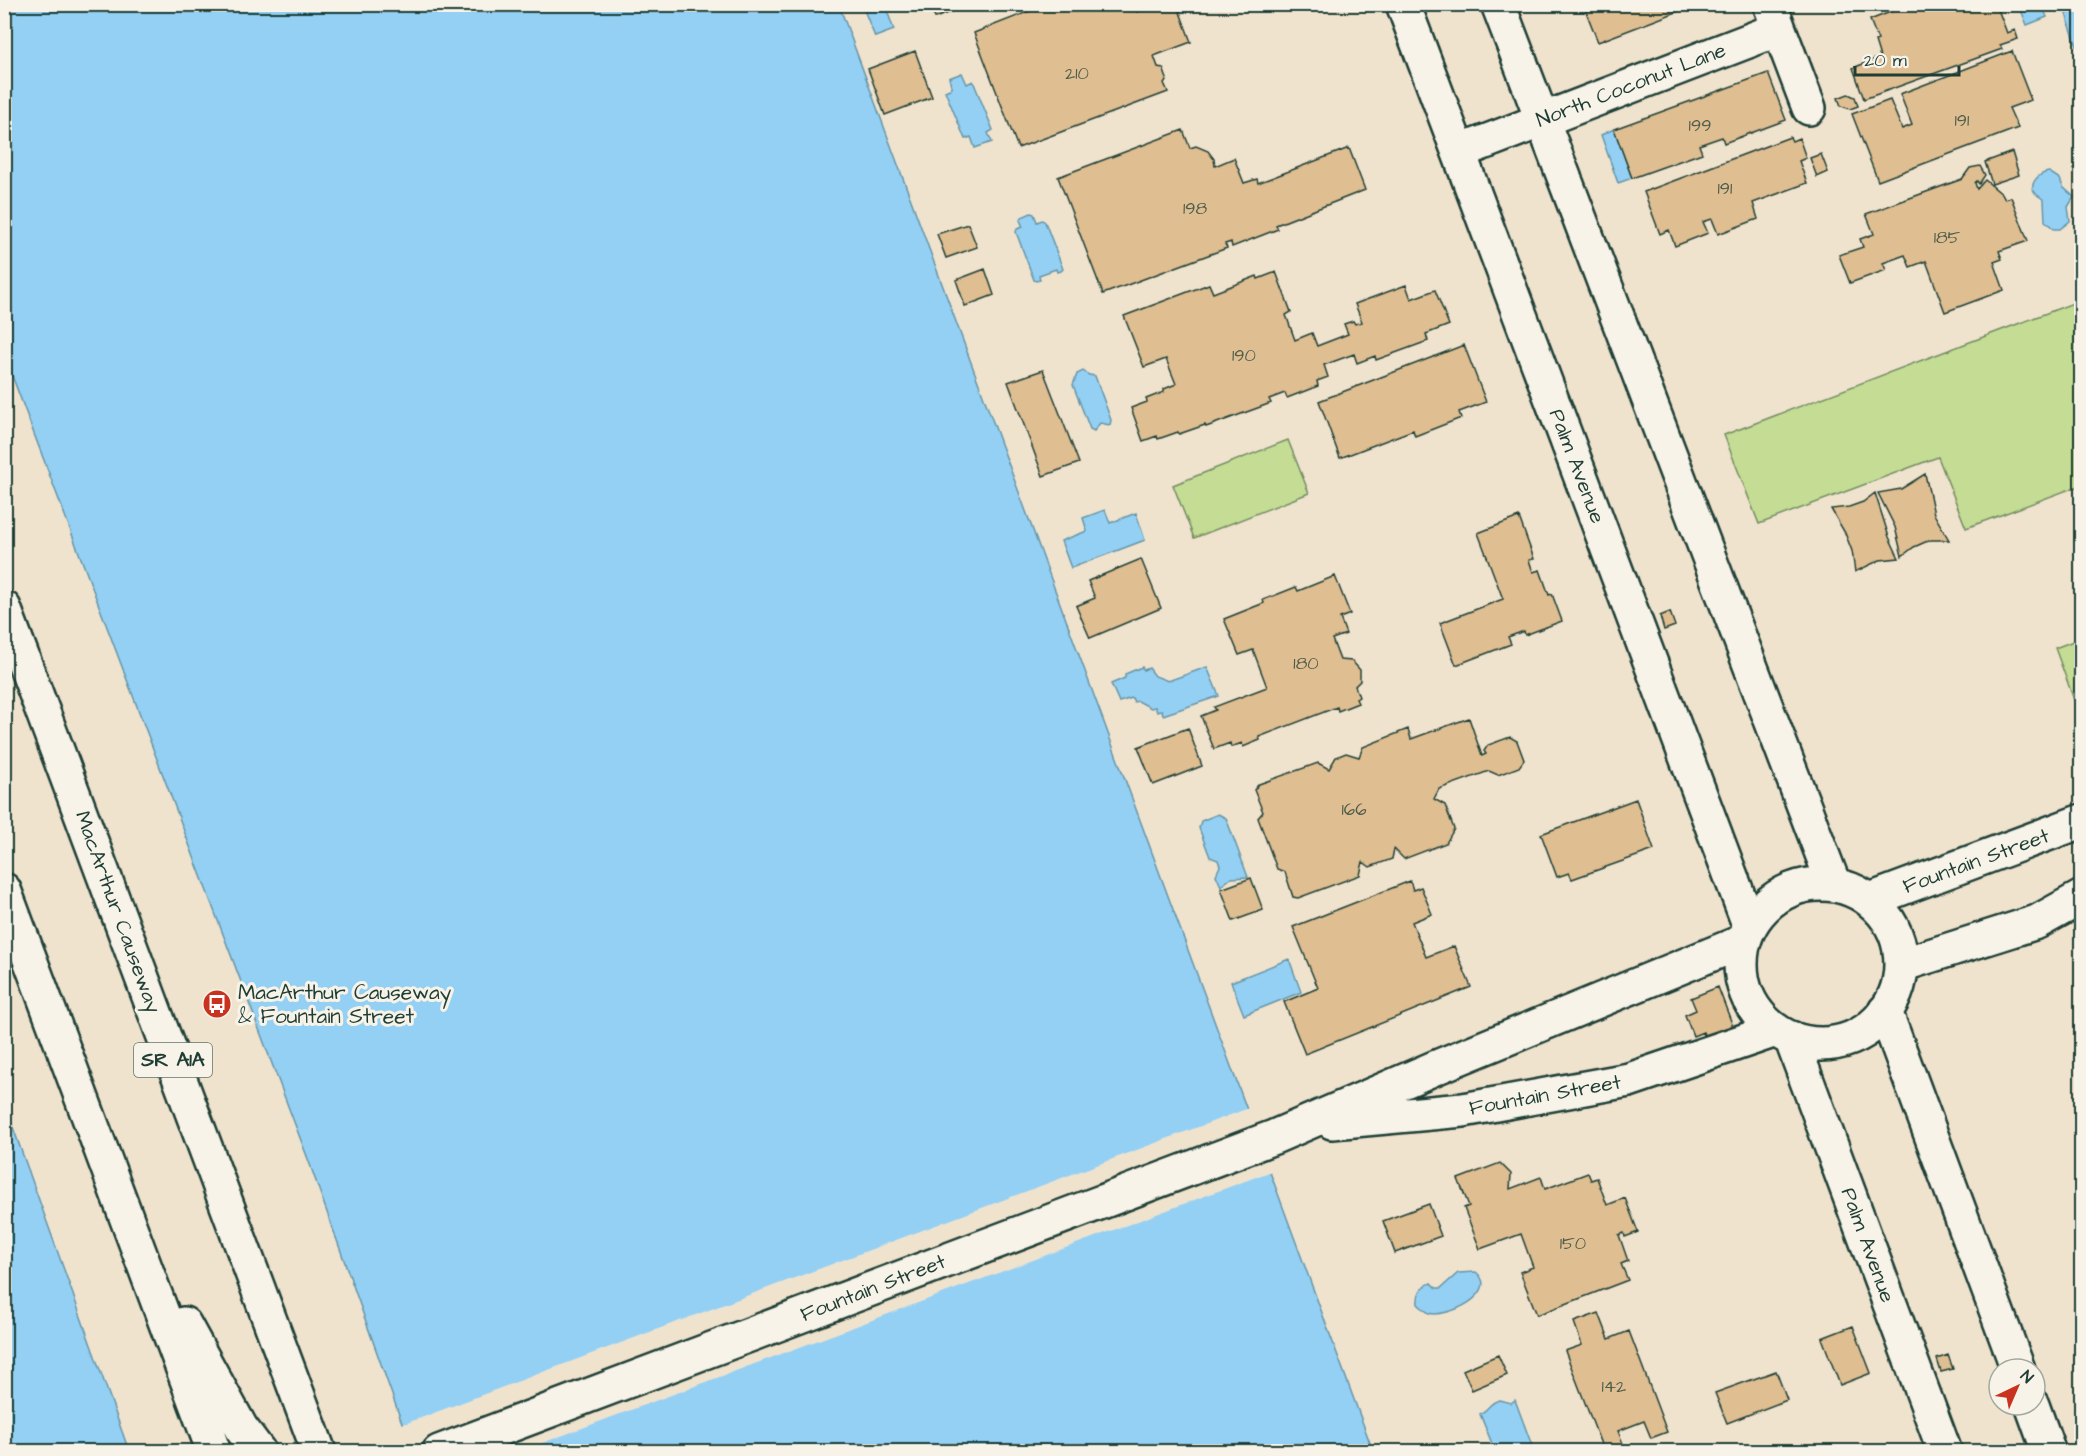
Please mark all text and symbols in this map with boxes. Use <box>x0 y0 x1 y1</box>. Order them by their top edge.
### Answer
street label: North Coconut Lane <box>1532 35 1730 135</box>
scale bar <box>1855 39 1958 77</box>
text: 20 m <box>1864 48 1907 73</box>
house number: 210 <box>1065 61 1089 86</box>
house number: 191 <box>1955 108 1969 133</box>
house number: 199 <box>1689 113 1711 138</box>
house number: 191 <box>1718 176 1732 201</box>
house number: 198 <box>1183 196 1207 221</box>
house number: 185 <box>1934 225 1961 250</box>
house number: 190 <box>1232 343 1256 368</box>
street label: Palm Avenue <box>1542 405 1612 527</box>
house number: 180 <box>1293 651 1319 676</box>
house number: 166 <box>1342 797 1366 822</box>
street label: MacArthur Causeway <box>66 807 168 1018</box>
street label: Fountain Street <box>1899 821 2054 901</box>
place label: MacArthur Causeway & Fountain Street <box>238 978 452 1031</box>
bus stop icon: MacArthur Causeway & Fountain Street <box>201 988 233 1020</box>
road number: SR A1A <box>134 1043 212 1077</box>
street label: Fountain Street <box>1467 1067 1624 1123</box>
street label: Palm Avenue <box>1834 1183 1902 1307</box>
house number: 150 <box>1560 1231 1586 1256</box>
street label: Fountain Street <box>796 1247 950 1329</box>
north arrow <box>1987 1357 2047 1417</box>
text: N <box>2015 1366 2038 1388</box>
house number: 142 <box>1602 1374 1627 1399</box>

